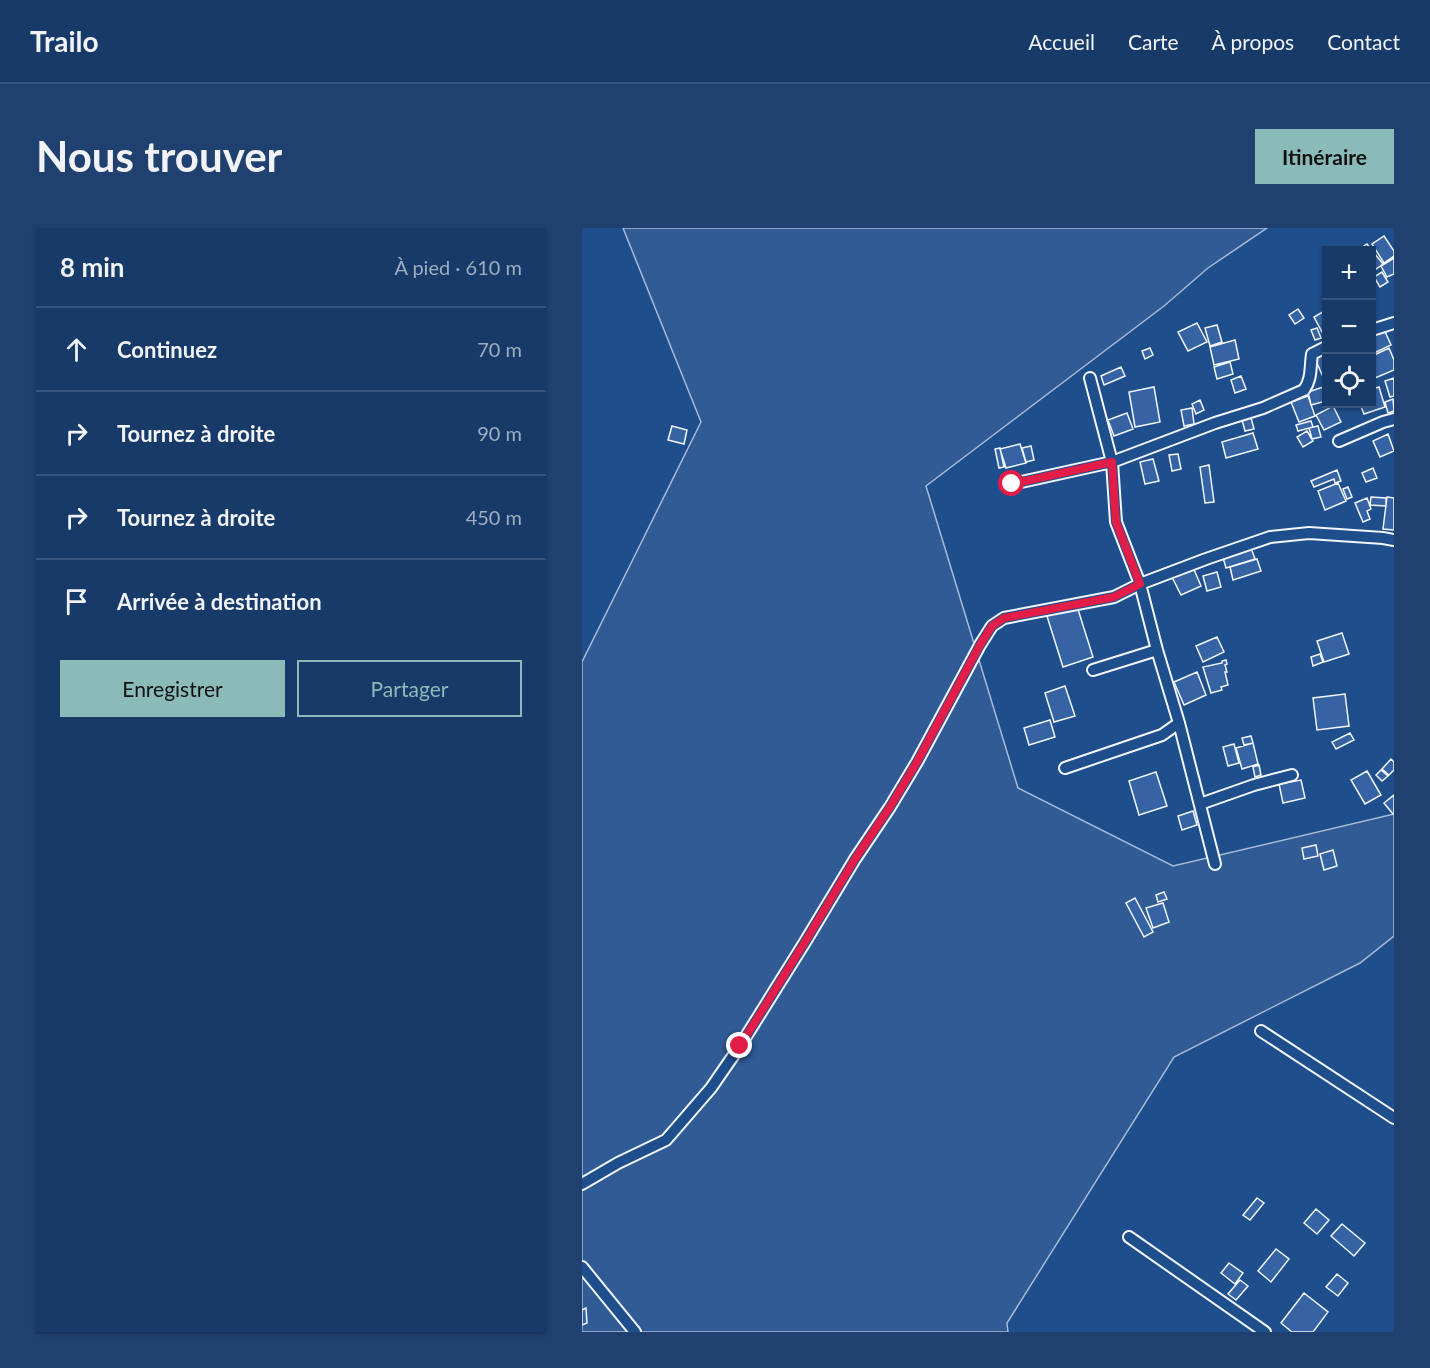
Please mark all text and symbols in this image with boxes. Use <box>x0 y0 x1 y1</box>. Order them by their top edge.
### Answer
text: Trailo <box>30 24 99 58</box>
text: Accueil <box>1028 29 1095 54</box>
text: Carte <box>1128 29 1179 54</box>
text: À propos <box>1212 29 1294 54</box>
text: Contact <box>1327 29 1400 54</box>
button: Itinéraire <box>1255 129 1394 184</box>
text: Nous trouver <box>36 131 282 181</box>
map controls <box>1322 246 1376 408</box>
button: + <box>1322 246 1376 300</box>
text: 8 min <box>60 251 124 283</box>
text: À pied · 610 m <box>394 255 522 279</box>
button: − <box>1322 300 1376 354</box>
icon: ahead <box>60 333 93 366</box>
text: Continuez <box>117 336 217 363</box>
text: 70 m <box>477 337 522 361</box>
button: locate <box>1322 354 1376 408</box>
icon: right <box>60 417 93 450</box>
text: Tournez à droite <box>117 420 275 447</box>
text: 90 m <box>477 421 522 445</box>
route start <box>998 470 1024 496</box>
icon: right <box>60 501 93 534</box>
text: Tournez à droite <box>117 504 275 531</box>
text: 450 m <box>466 505 522 529</box>
icon: arrive <box>60 585 93 618</box>
text: Arrivée à destination <box>117 588 322 615</box>
button: Enregistrer <box>60 660 285 717</box>
button: Partager <box>297 660 522 717</box>
route end <box>726 1032 752 1058</box>

